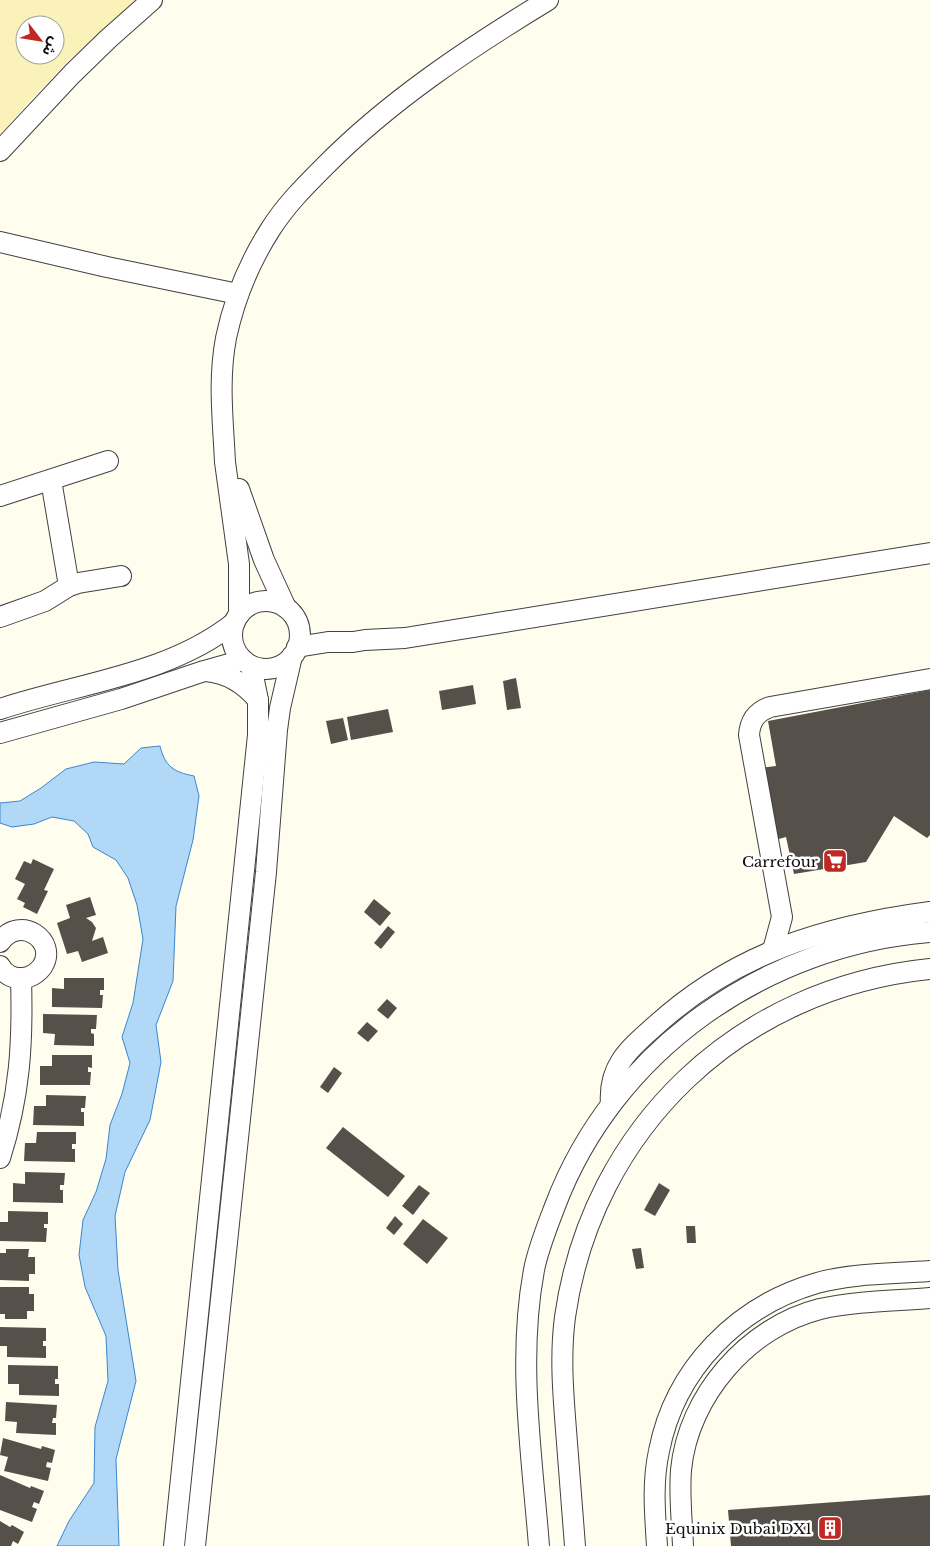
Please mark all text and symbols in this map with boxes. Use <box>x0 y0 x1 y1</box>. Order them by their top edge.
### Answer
north arrow <box>15 15 65 65</box>
text: ش <box>38 34 64 60</box>
supermarket icon: Carrefour <box>822 848 848 874</box>
place label: Carrefour <box>742 852 819 871</box>
building icon: Equinix Dubai DX1 <box>817 1515 843 1541</box>
place label: Equinix Dubai DX1 <box>665 1519 812 1538</box>

